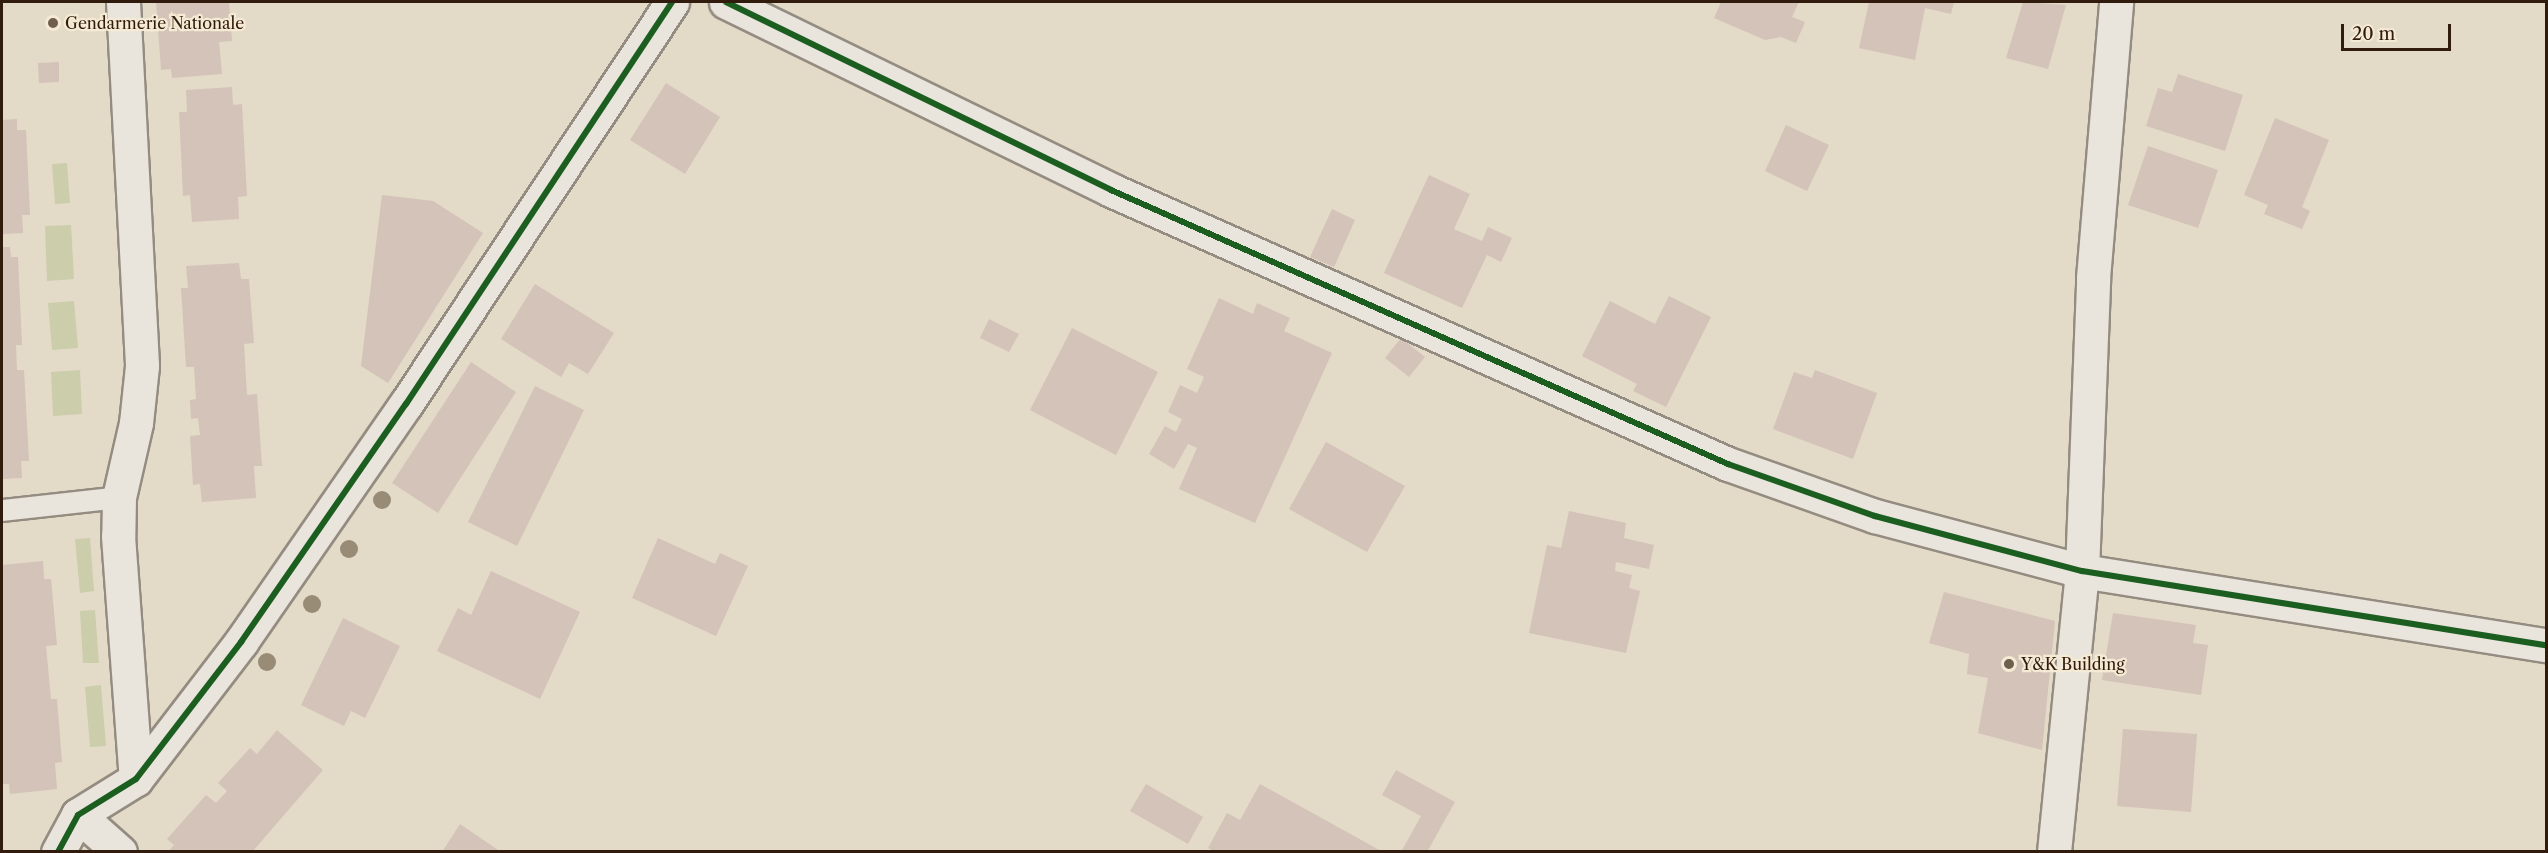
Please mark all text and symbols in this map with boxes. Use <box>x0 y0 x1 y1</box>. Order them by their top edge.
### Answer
scale bar <box>2344 12 2454 50</box>
place label: Gendarmerie Nationale <box>65 13 244 33</box>
marker: Gendarmerie Nationale <box>46 16 60 30</box>
text: 20 m <box>2352 23 2395 45</box>
place label: Y&K Building <box>2021 654 2125 674</box>
marker: Y&K Building <box>2002 657 2016 671</box>

